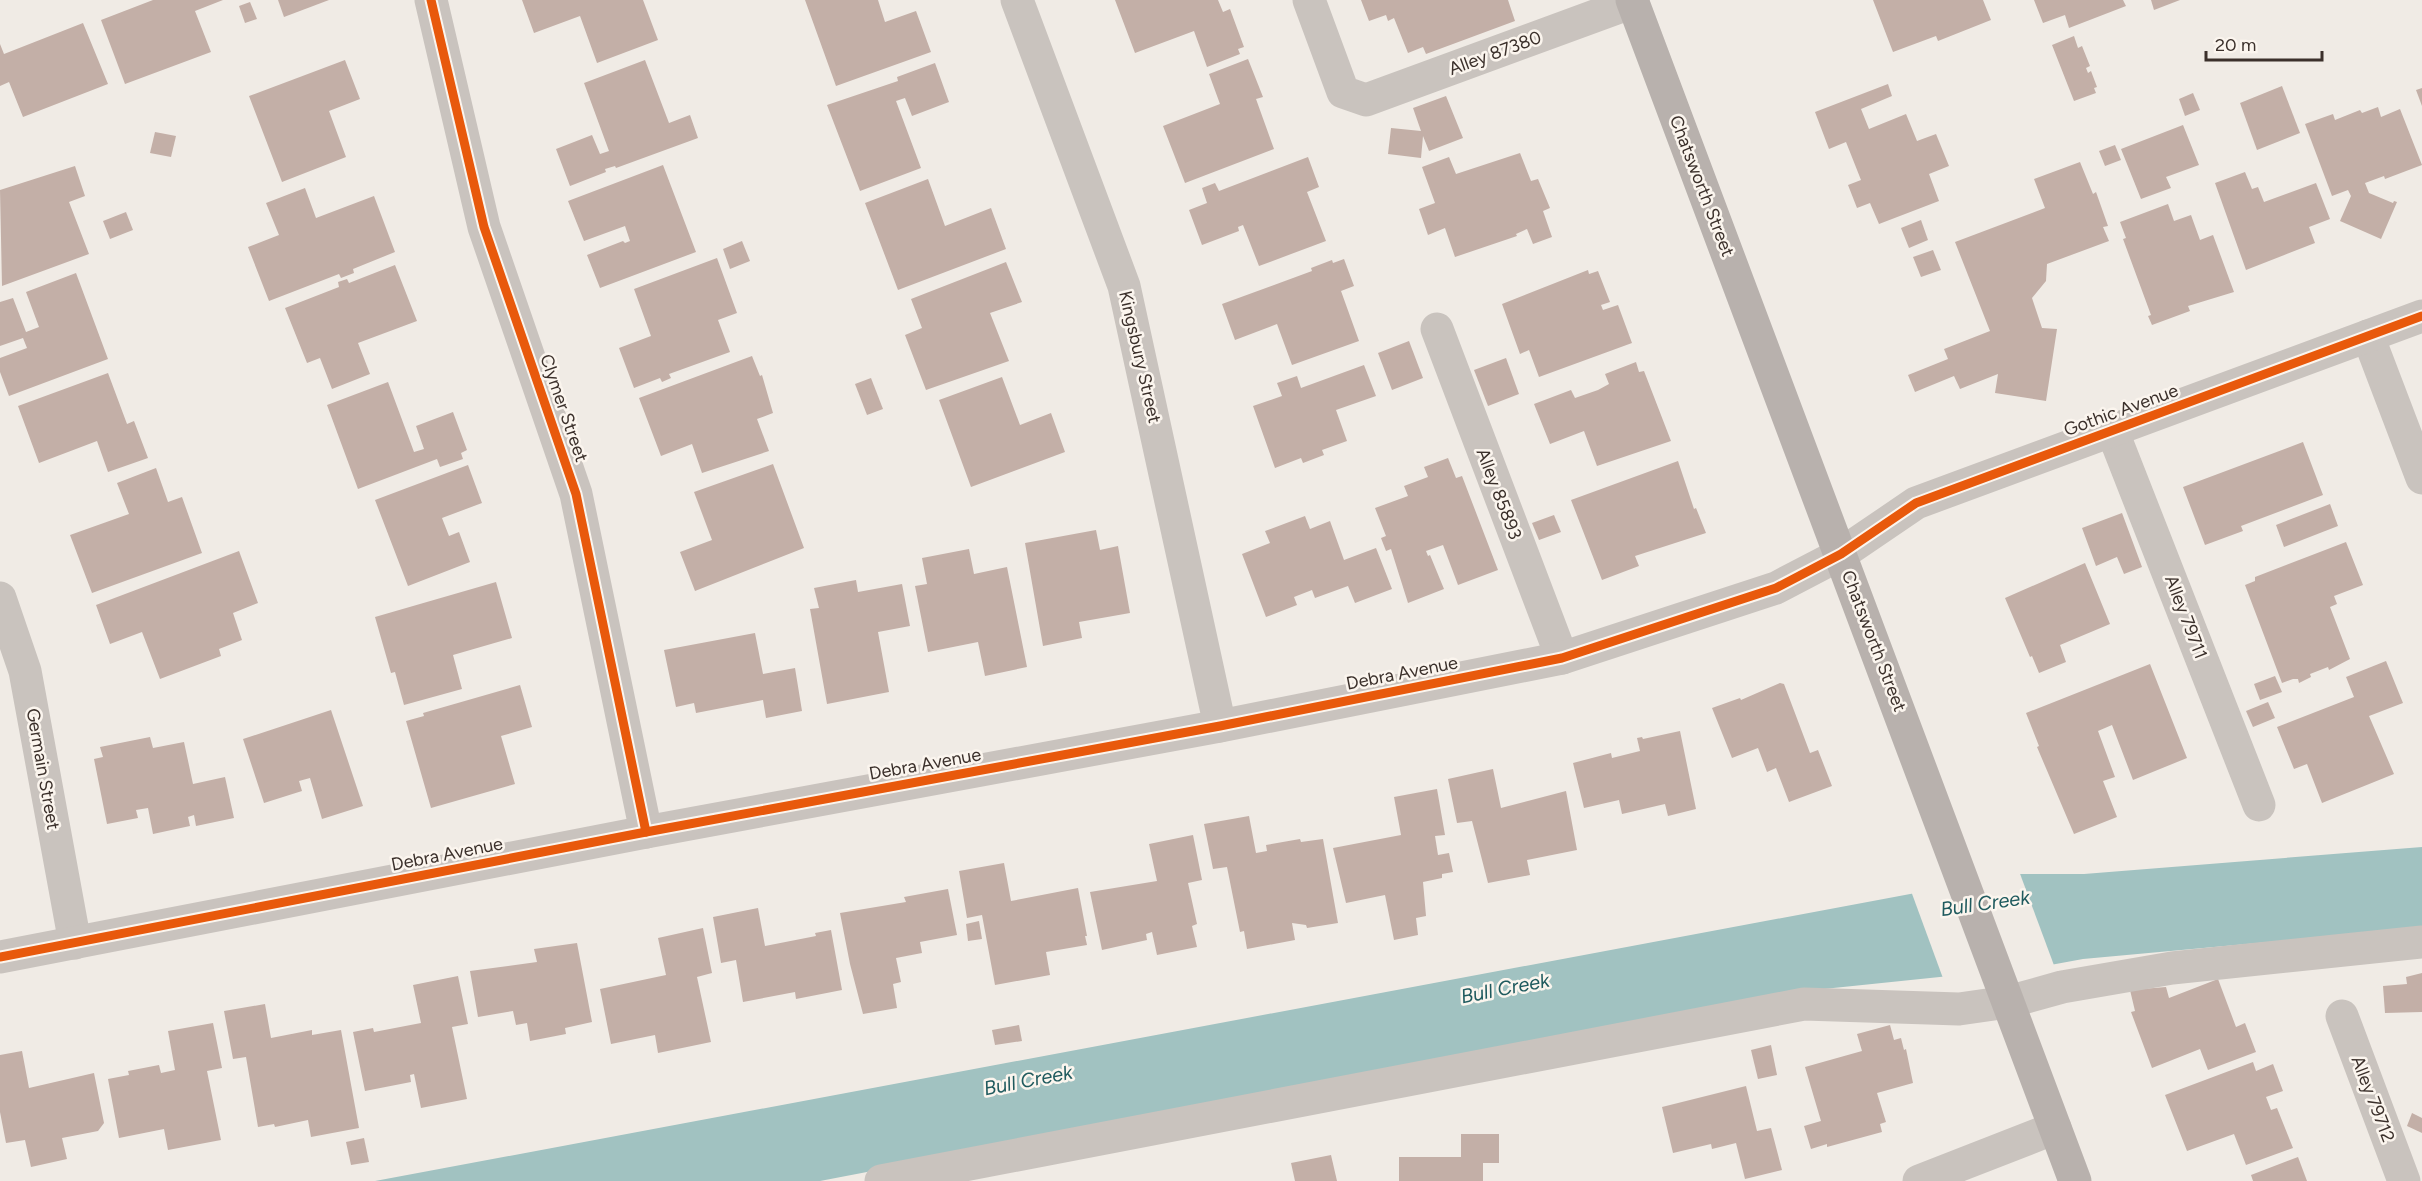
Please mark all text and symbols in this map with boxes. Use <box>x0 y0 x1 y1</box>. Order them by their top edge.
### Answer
scale bar <box>2206 24 2322 62</box>
street label: Alley 87380 <box>1446 26 1544 80</box>
text: 20 m <box>2215 34 2256 56</box>
street label: Chatsworth Street <box>1665 112 1739 260</box>
street label: Kingsbury Street <box>1114 289 1166 425</box>
street label: Clymer Street <box>535 351 593 465</box>
street label: Gothic Avenue <box>2061 379 2181 441</box>
street label: Alley 85893 <box>1472 445 1526 543</box>
street label: Chatsworth Street <box>1837 567 1911 715</box>
street label: Alley 79711 <box>2160 572 2212 662</box>
street label: Debra Avenue <box>1344 651 1460 695</box>
street label: Germain Street <box>21 706 65 832</box>
street label: Debra Avenue <box>867 743 983 785</box>
street label: Debra Avenue <box>389 832 505 876</box>
water label: Bull Creek <box>1939 885 2033 921</box>
water label: Bull Creek <box>1459 967 1553 1008</box>
street label: Alley 79712 <box>2346 1053 2400 1145</box>
water label: Bull Creek <box>982 1059 1076 1100</box>

